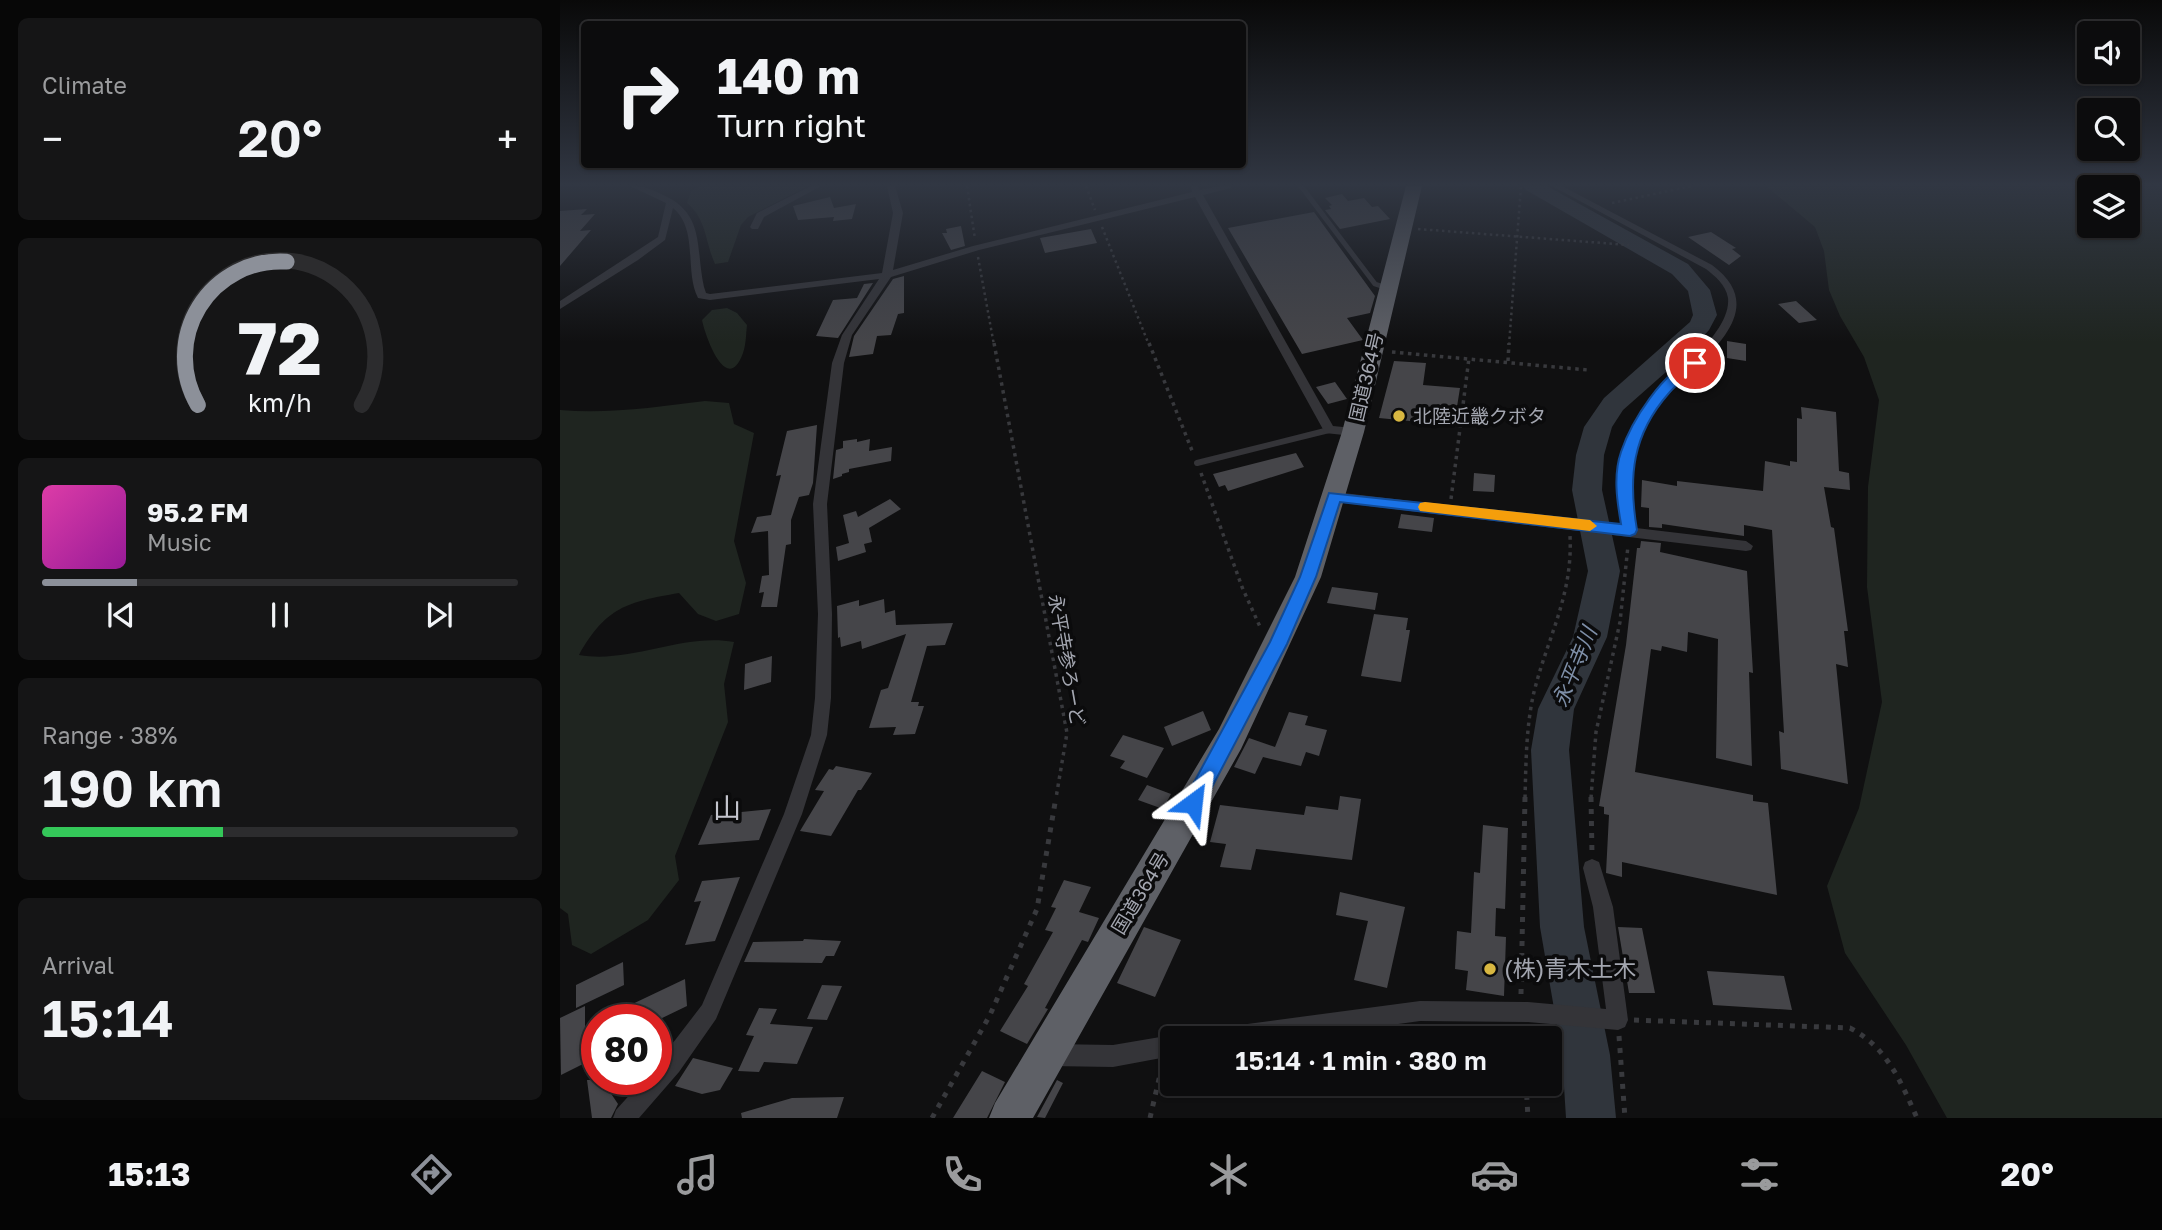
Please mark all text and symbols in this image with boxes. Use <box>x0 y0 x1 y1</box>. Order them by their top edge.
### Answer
map controls <box>2077 21 2140 238</box>
button: sound <box>2077 21 2140 84</box>
text: 140 m <box>717 46 860 105</box>
icon: right <box>602 49 693 140</box>
text: Climate <box>42 71 127 99</box>
button: search <box>2077 98 2140 161</box>
text: 20° <box>238 106 322 168</box>
text: Turn right <box>717 106 866 144</box>
text: − <box>42 116 63 161</box>
text: + <box>497 116 518 161</box>
button: layers <box>2077 175 2140 238</box>
text: 72 <box>238 304 322 391</box>
street label: 国道364号 <box>1344 330 1387 424</box>
pin <box>1665 333 1725 393</box>
icon: arrive <box>1676 344 1714 382</box>
text: km/h <box>248 387 312 418</box>
place label: 北陸近畿クボタ <box>1413 404 1546 427</box>
marker: 北陸近畿クボタ <box>1391 408 1407 424</box>
text: 95.2 FM <box>147 497 249 528</box>
text: Music <box>147 528 212 556</box>
street label: 永平寺参ろーど <box>1045 592 1090 727</box>
icon: previous <box>102 596 140 634</box>
icon: pause <box>261 596 299 634</box>
icon: next <box>420 596 458 634</box>
water label: 永平寺川 <box>1546 621 1603 710</box>
text: Range · 38% <box>42 721 177 749</box>
text: 190 km <box>42 756 222 818</box>
position arrow <box>1156 766 1230 840</box>
district label: 山 <box>713 791 741 824</box>
street label: 国道364号 <box>1106 848 1173 938</box>
text: Arrival <box>42 951 114 979</box>
place label: (株)青木土木 <box>1504 954 1636 982</box>
marker: (株)青木土木 <box>1482 961 1498 977</box>
text: 15:14 <box>42 986 174 1048</box>
speed limit sign: 80 <box>581 1004 672 1095</box>
text: 15:14 · 1 min · 380 m <box>1235 1045 1487 1076</box>
icon: directions <box>407 1150 456 1199</box>
icon: music <box>673 1150 722 1199</box>
icon: phone <box>938 1150 987 1199</box>
icon: climate <box>1204 1150 1253 1199</box>
icon: car <box>1470 1150 1519 1199</box>
icon: filters <box>1735 1150 1784 1199</box>
text: 15:13 <box>108 1155 191 1193</box>
text: 20° <box>2001 1155 2054 1193</box>

